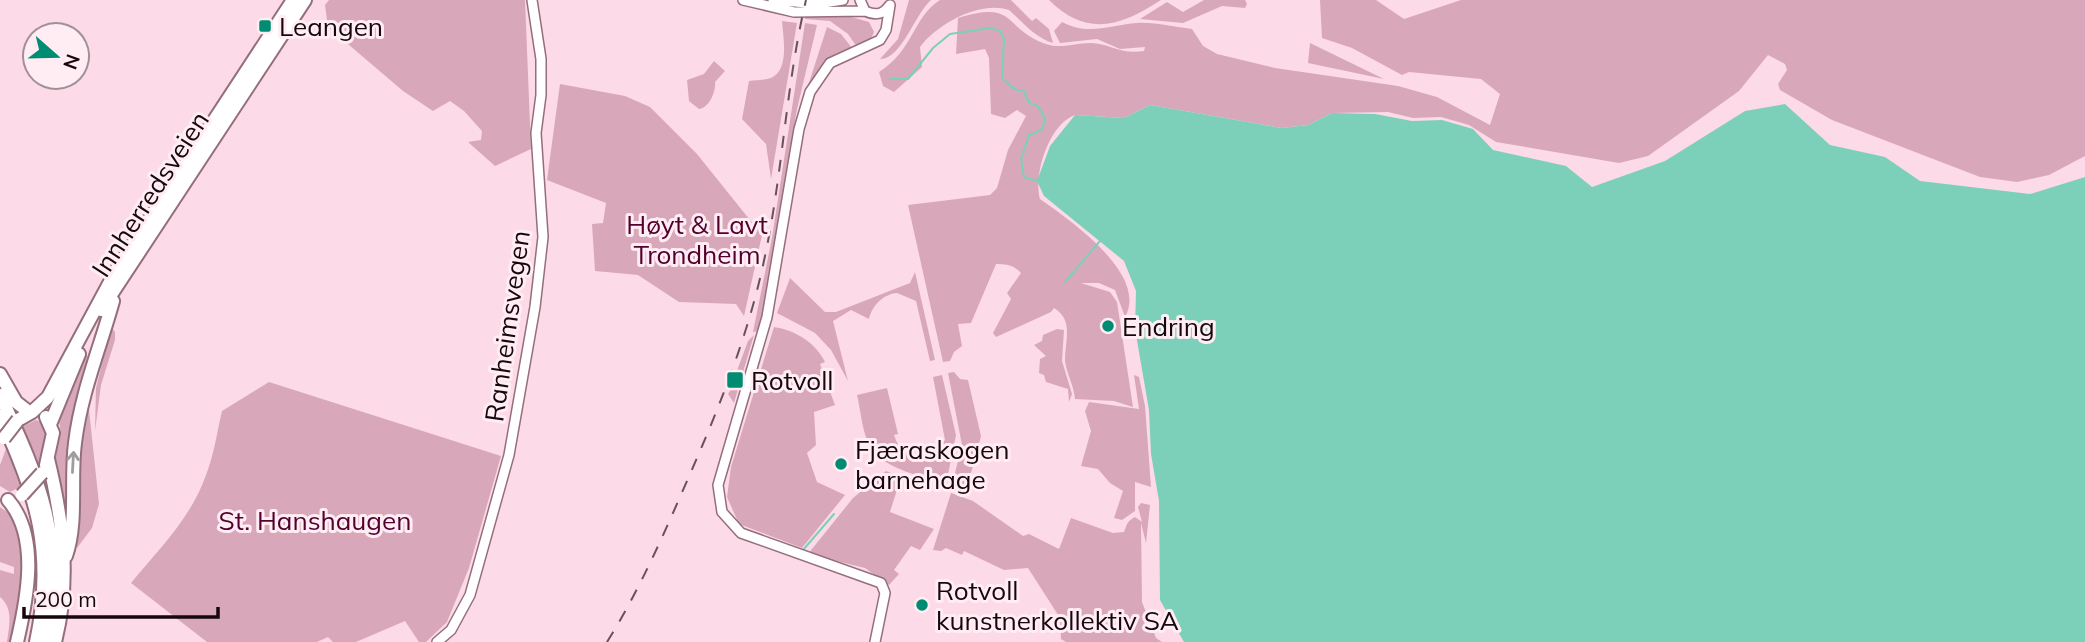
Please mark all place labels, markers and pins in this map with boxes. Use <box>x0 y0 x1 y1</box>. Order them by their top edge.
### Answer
place label: Leangen <box>279 10 383 43</box>
marker: Leangen <box>257 18 273 34</box>
place label: Endring <box>1122 310 1215 343</box>
marker: Endring <box>1100 318 1116 334</box>
place label: Rotvoll <box>751 364 834 397</box>
marker: Rotvoll <box>725 370 745 390</box>
place label: Fjæraskogen barnehage <box>855 433 1010 496</box>
marker: Fjæraskogen barnehage <box>833 456 849 472</box>
place label: Rotvoll kunstnerkollektiv SA <box>936 574 1179 637</box>
marker: Rotvoll kunstnerkollektiv SA <box>914 597 930 613</box>

